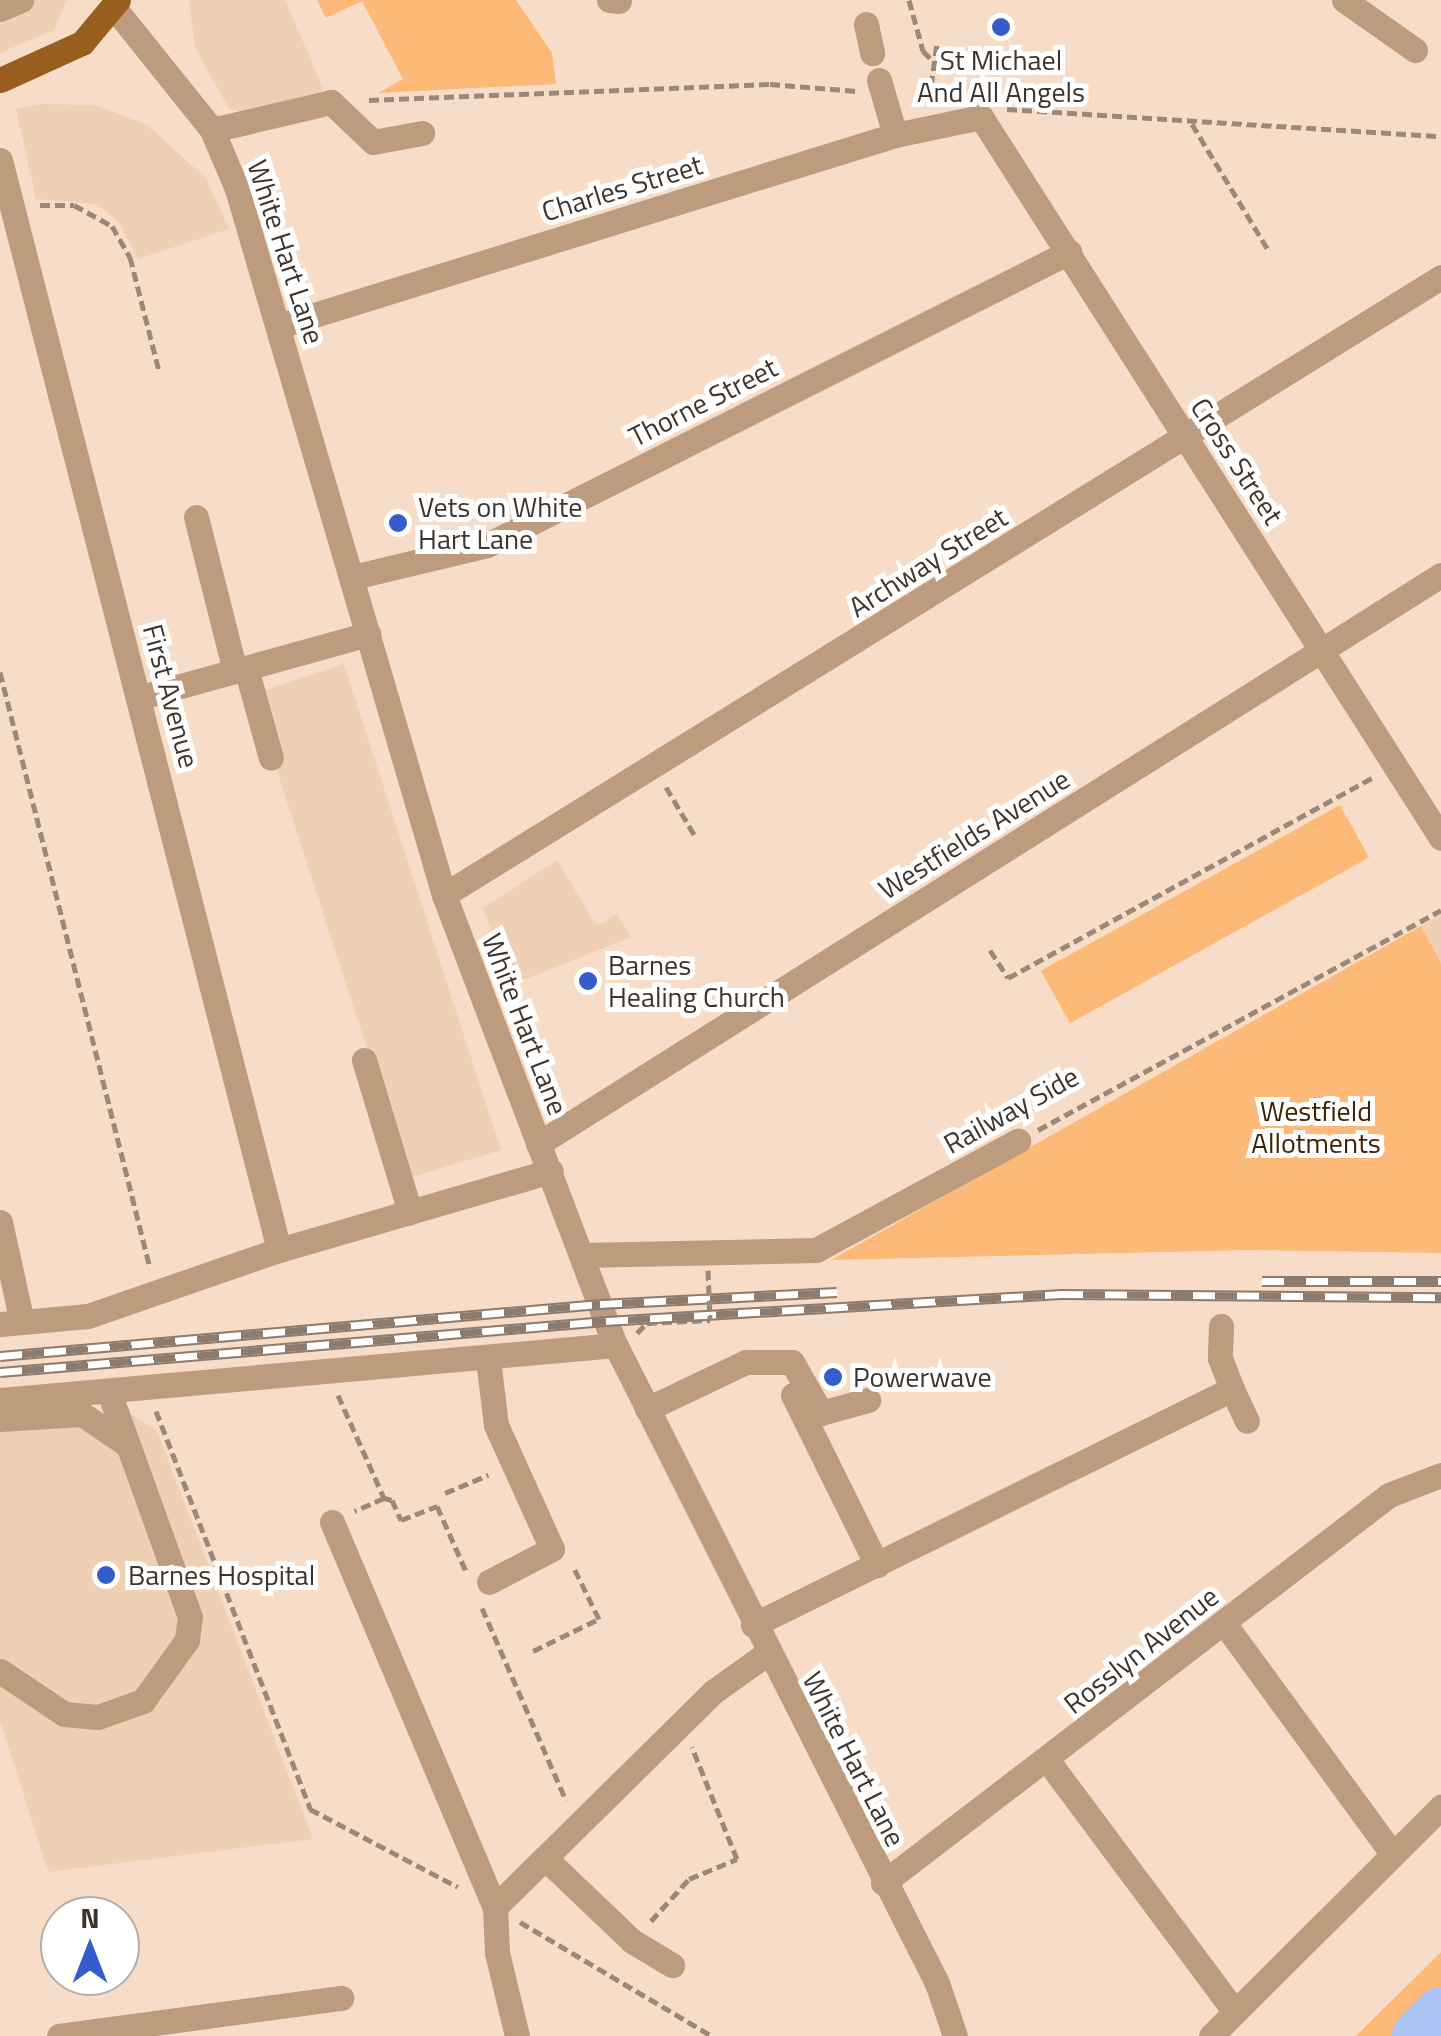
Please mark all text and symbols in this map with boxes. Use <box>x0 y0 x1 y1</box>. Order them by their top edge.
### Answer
marker: St Michael And All Angels <box>990 16 1012 38</box>
place label: St Michael And All Angels <box>917 43 1085 109</box>
street label: Charles Street <box>538 148 706 228</box>
street label: White Hart Lane <box>240 156 332 348</box>
street label: Thorne Street <box>623 350 783 454</box>
street label: Cross Street <box>1184 392 1290 530</box>
place label: Vets on White Hart Lane <box>418 490 582 556</box>
street label: Archway Street <box>843 500 1013 624</box>
marker: Vets on White Hart Lane <box>387 512 409 534</box>
street label: First Avenue <box>136 621 206 771</box>
street label: Westfields Avenue <box>872 762 1076 906</box>
street label: White Hart Lane <box>475 929 575 1119</box>
place label: Barnes Healing Church <box>608 948 785 1014</box>
marker: Barnes Healing Church <box>577 970 599 992</box>
street label: Railway Side <box>938 1059 1084 1161</box>
park label: Westfield Allotments <box>1251 1094 1381 1160</box>
place label: Powerwave <box>853 1360 992 1394</box>
marker: Powerwave <box>822 1366 844 1388</box>
place label: Barnes Hospital <box>128 1558 315 1592</box>
marker: Barnes Hospital <box>93 1562 119 1588</box>
street label: Rosslyn Avenue <box>1057 1579 1225 1721</box>
street label: White Hart Lane <box>796 1666 912 1852</box>
north arrow <box>40 1896 140 1996</box>
text: N <box>80 1896 100 1939</box>

